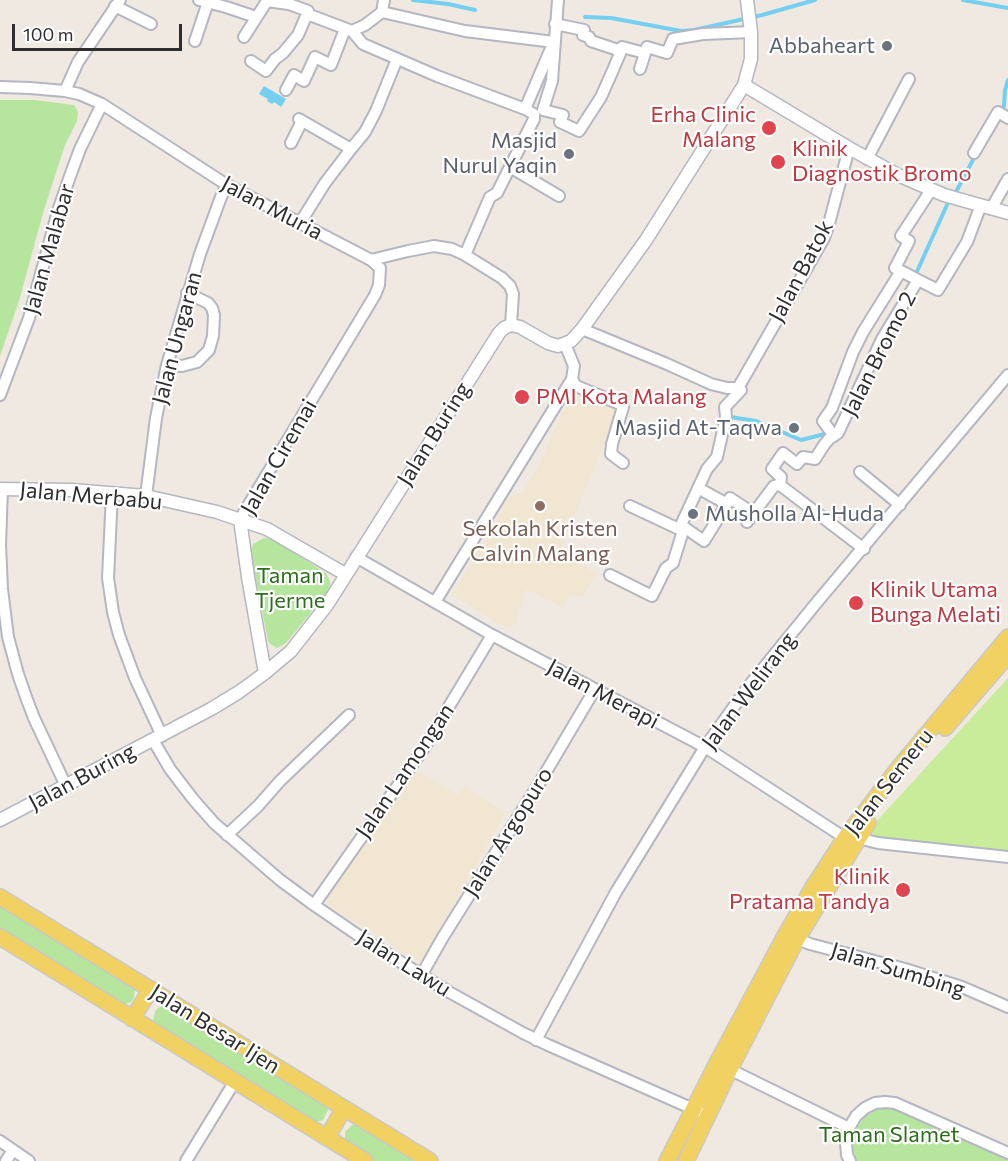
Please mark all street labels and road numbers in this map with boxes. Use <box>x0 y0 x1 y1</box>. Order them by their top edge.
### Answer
street label: Jalan Muria <box>217 170 327 246</box>
street label: Jalan Malabar <box>18 181 80 317</box>
street label: Jalan Batok <box>763 216 839 326</box>
street label: Jalan Ungaran <box>147 269 207 407</box>
street label: Jalan Bromo 2 <box>836 287 922 421</box>
street label: Jalan Buring <box>392 377 476 491</box>
street label: Jalan Ciremai <box>235 395 323 519</box>
street label: Jalan Merbabu <box>19 477 163 515</box>
street label: Jalan Welirang <box>696 627 802 755</box>
street label: Jalan Merapi <box>542 653 664 735</box>
street label: Jalan Lamongan <box>350 699 460 843</box>
street label: Jalan Semeru <box>839 723 939 841</box>
street label: Jalan Buring <box>24 738 140 816</box>
street label: Jalan Argopuro <box>458 762 558 902</box>
street label: Jalan Lawu <box>352 924 456 1002</box>
street label: Jalan Sumbing <box>827 937 969 1003</box>
street label: Jalan Besar Ijen <box>145 979 285 1079</box>

